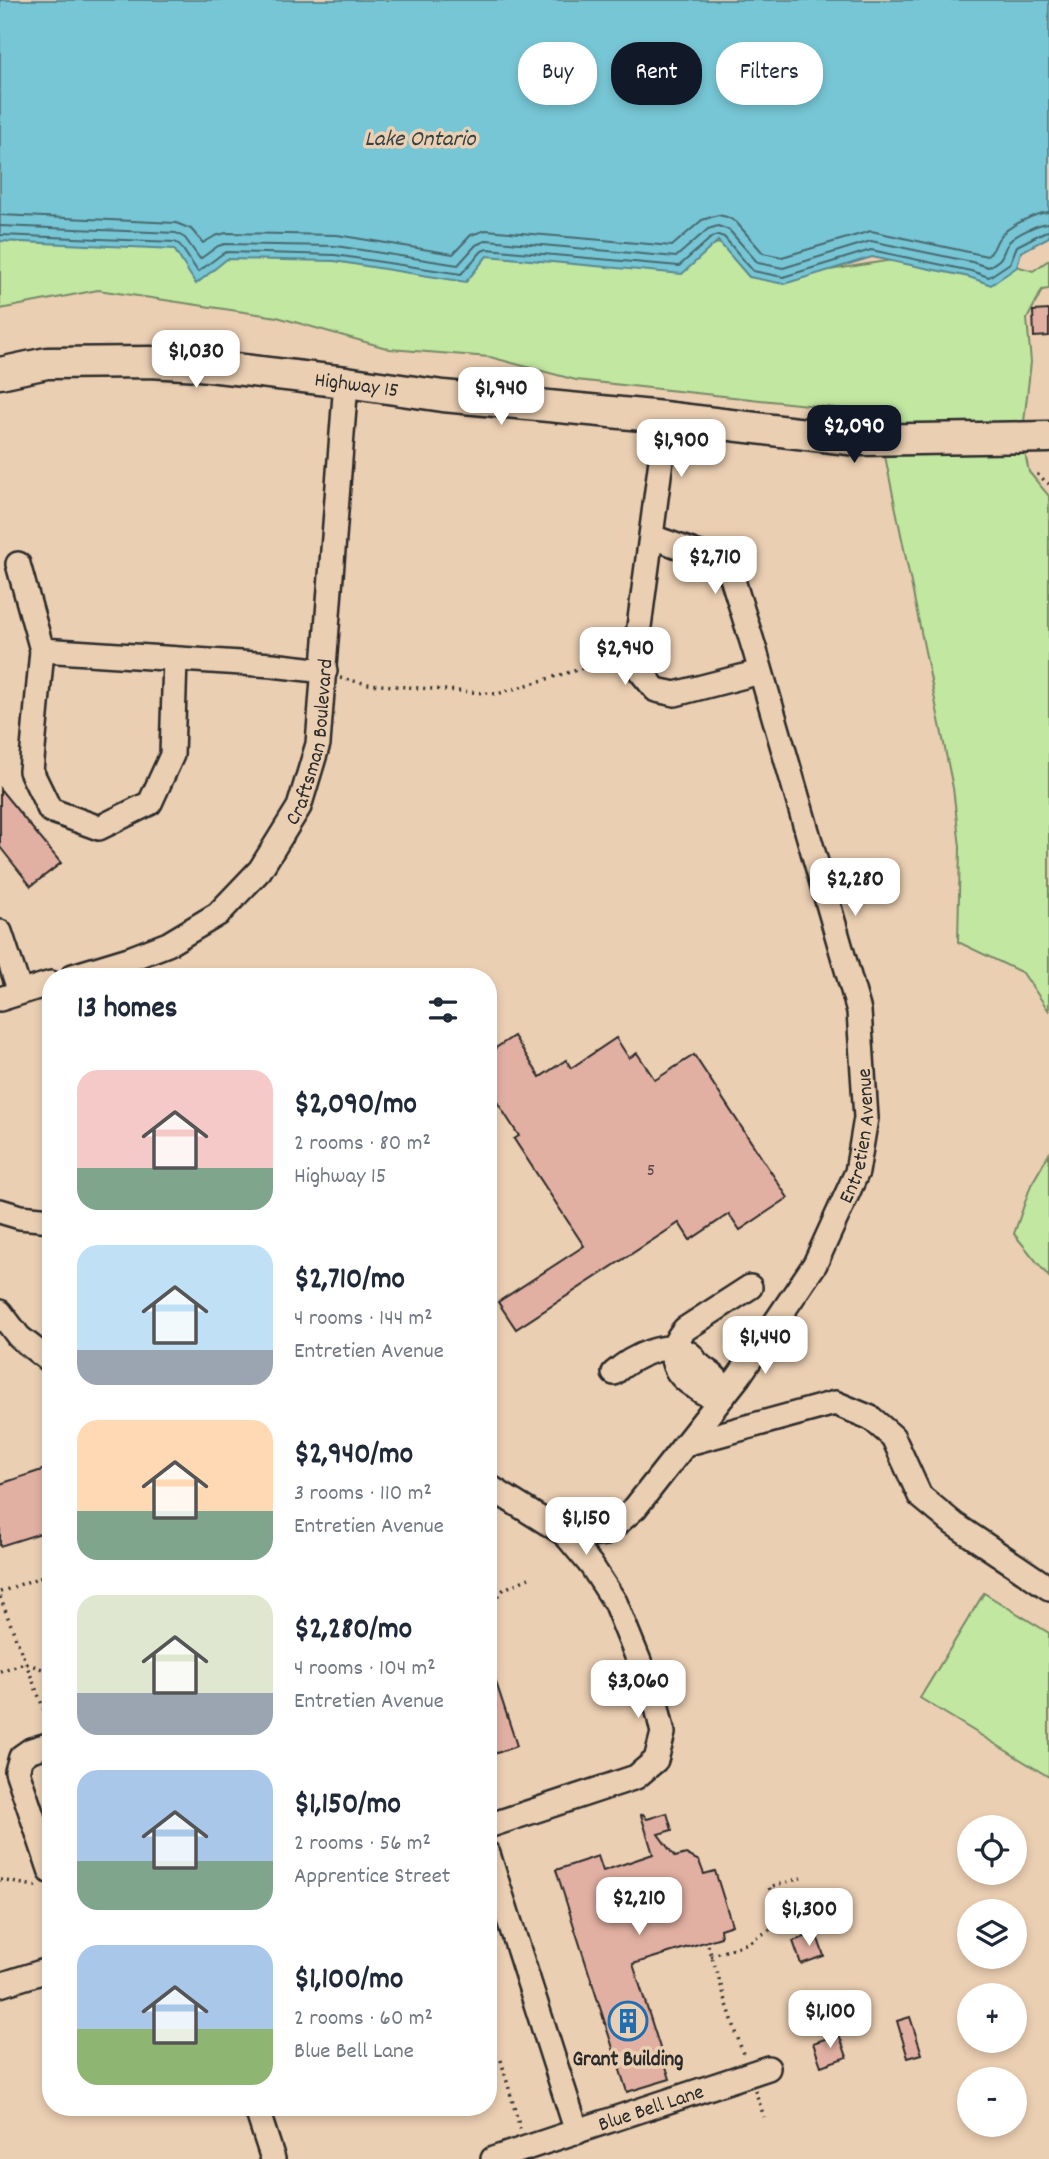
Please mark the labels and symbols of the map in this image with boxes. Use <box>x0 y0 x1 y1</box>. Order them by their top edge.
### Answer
water label: Lake Ontario <box>364 124 477 157</box>
pin: $1,030 <box>139 330 253 390</box>
street label: Highway 15 <box>313 366 400 407</box>
pin: $1,940 <box>444 368 558 427</box>
pin: $2,090 <box>797 406 911 465</box>
pin: $1,900 <box>624 420 738 479</box>
pin: $2,710 <box>658 536 772 596</box>
pin: $2,940 <box>568 628 682 687</box>
street label: Craftsman Boulevard <box>279 658 343 832</box>
pin: $2,280 <box>798 858 912 918</box>
street label: Entretien Avenue <box>833 1067 884 1209</box>
house number: 5 <box>647 1159 655 1184</box>
pin: $1,440 <box>708 1316 822 1376</box>
pin: $1,150 <box>529 1498 643 1557</box>
pin: $3,060 <box>581 1660 695 1720</box>
pin: $2,210 <box>582 1878 696 1937</box>
pin: $1,300 <box>752 1888 866 1948</box>
pin: $1,100 <box>773 1990 887 2050</box>
building icon: Grant Building <box>607 2000 649 2042</box>
place label: Grant Building <box>573 2046 683 2076</box>
street label: Blue Bell Lane <box>595 2078 708 2141</box>

